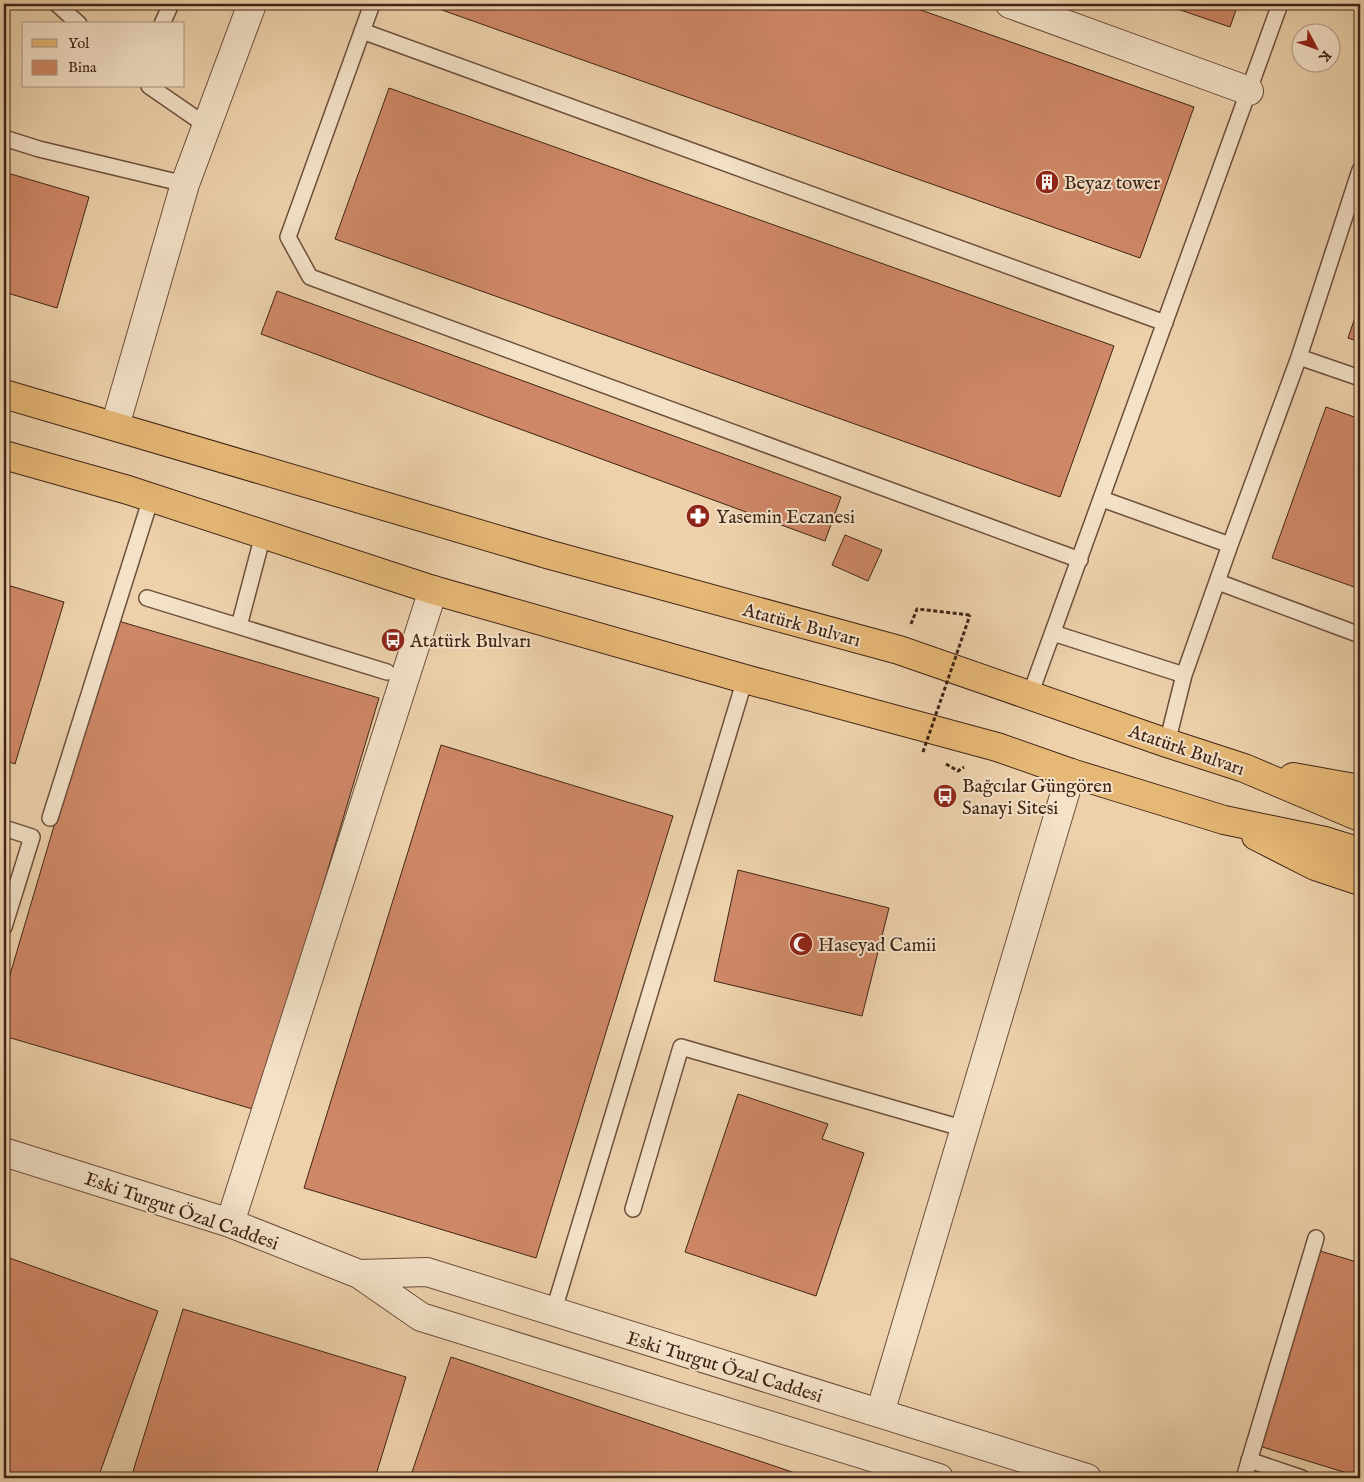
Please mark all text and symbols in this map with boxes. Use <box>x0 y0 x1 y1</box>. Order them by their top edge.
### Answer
legend <box>22 22 185 88</box>
north arrow <box>1292 22 1342 72</box>
text: Yol <box>68 34 90 53</box>
text: K <box>1314 46 1335 66</box>
text: Bina <box>68 58 97 77</box>
building icon: Beyaz tower <box>1034 169 1060 195</box>
place label: Beyaz tower <box>1064 172 1160 196</box>
pharmacy icon: Yasemin Eczanesi <box>685 503 711 529</box>
place label: Yasemin Eczanesi <box>716 506 855 530</box>
street label: Atatürk Bulvarı <box>739 598 863 653</box>
bus stop icon: Atatürk Bulvarı <box>380 627 406 653</box>
place label: Atatürk Bulvarı <box>409 630 531 654</box>
street label: Atatürk Bulvarı <box>1124 719 1248 782</box>
place label: Bağcılar Güngören Sanayi Sitesi <box>962 775 1112 821</box>
bus stop icon: Bağcılar Güngören Sanayi Sitesi <box>932 783 958 809</box>
mosque icon: Haseyad Camii <box>788 931 814 957</box>
place label: Haseyad Camii <box>818 934 936 958</box>
street label: Eski Turgut Özal Caddesi <box>81 1167 282 1256</box>
street label: Eski Turgut Özal Caddesi <box>623 1327 825 1409</box>

